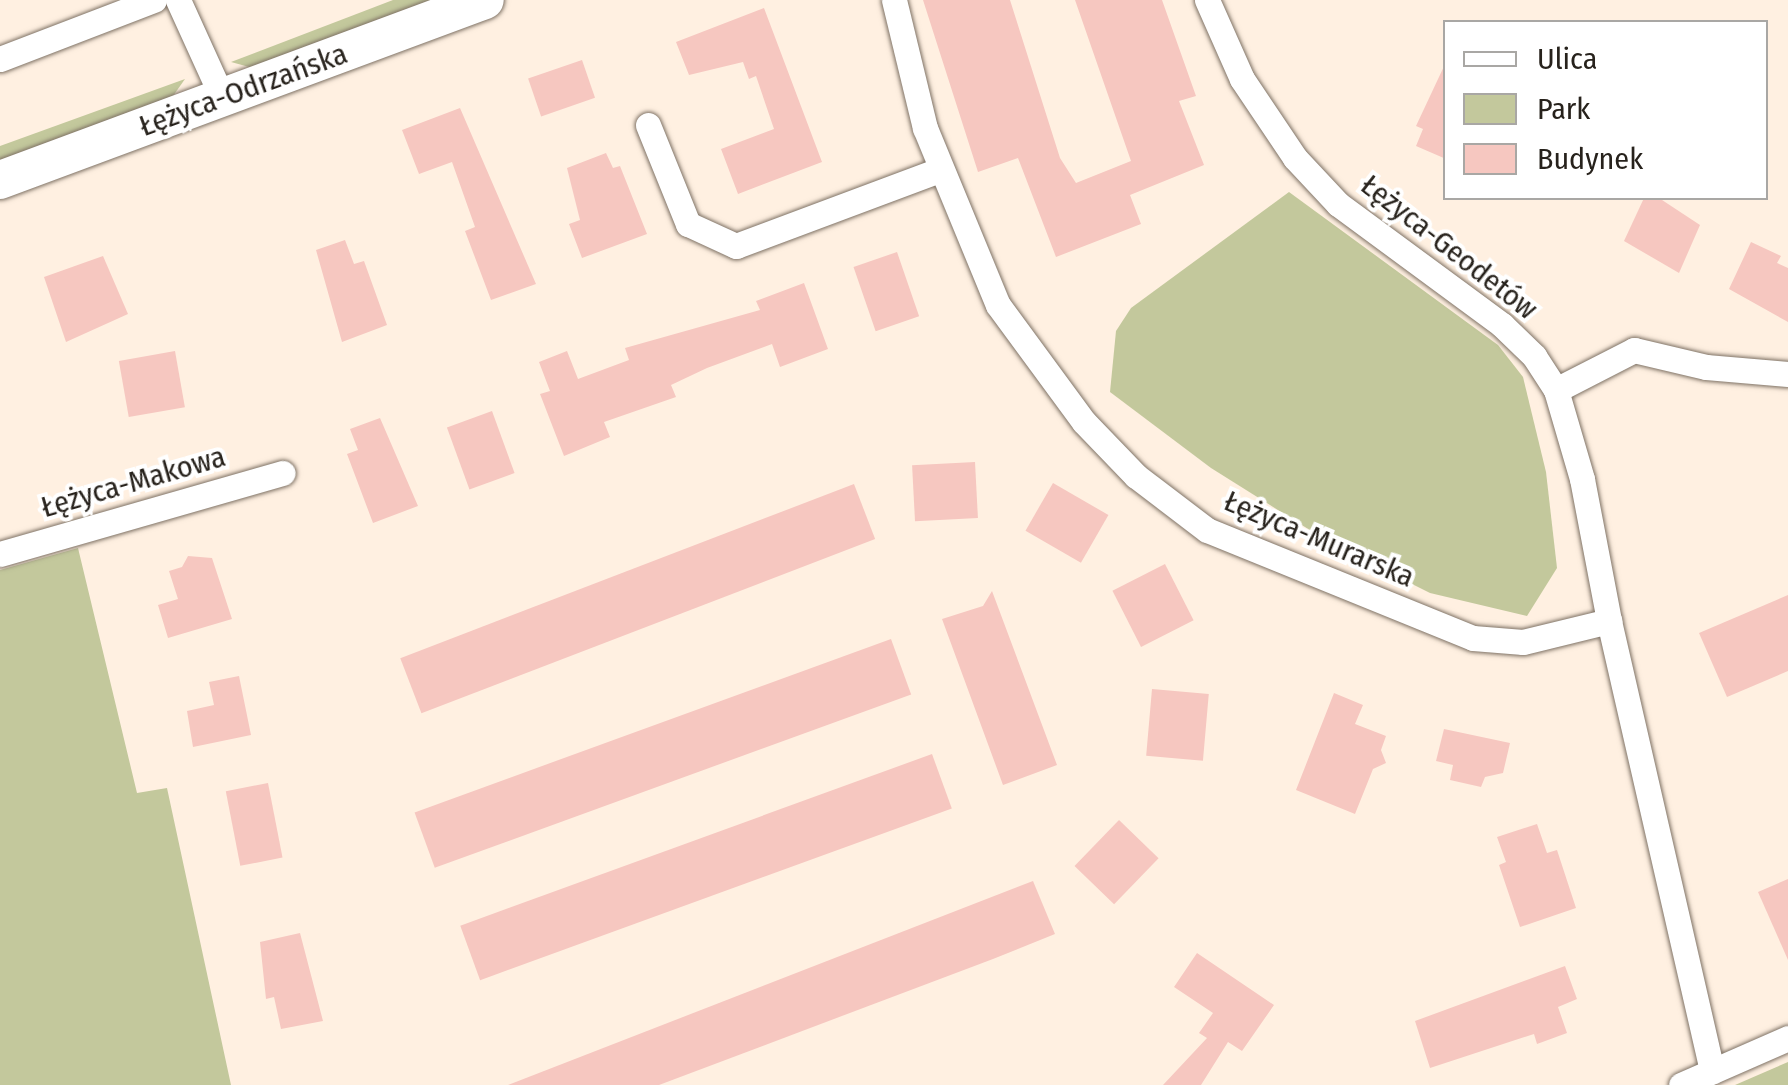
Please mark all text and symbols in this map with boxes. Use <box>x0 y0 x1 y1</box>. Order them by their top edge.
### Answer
legend <box>1443 20 1768 200</box>
street label: Łężyca-Odrzańska <box>134 36 352 144</box>
text: Ulica <box>1537 41 1597 77</box>
text: Park <box>1537 91 1590 127</box>
text: Budynek <box>1537 141 1643 177</box>
street label: Łężyca-Geodetów <box>1353 167 1545 327</box>
street label: Łężyca-Makowa <box>37 438 229 526</box>
street label: Łężyca-Murarska <box>1218 483 1420 595</box>

